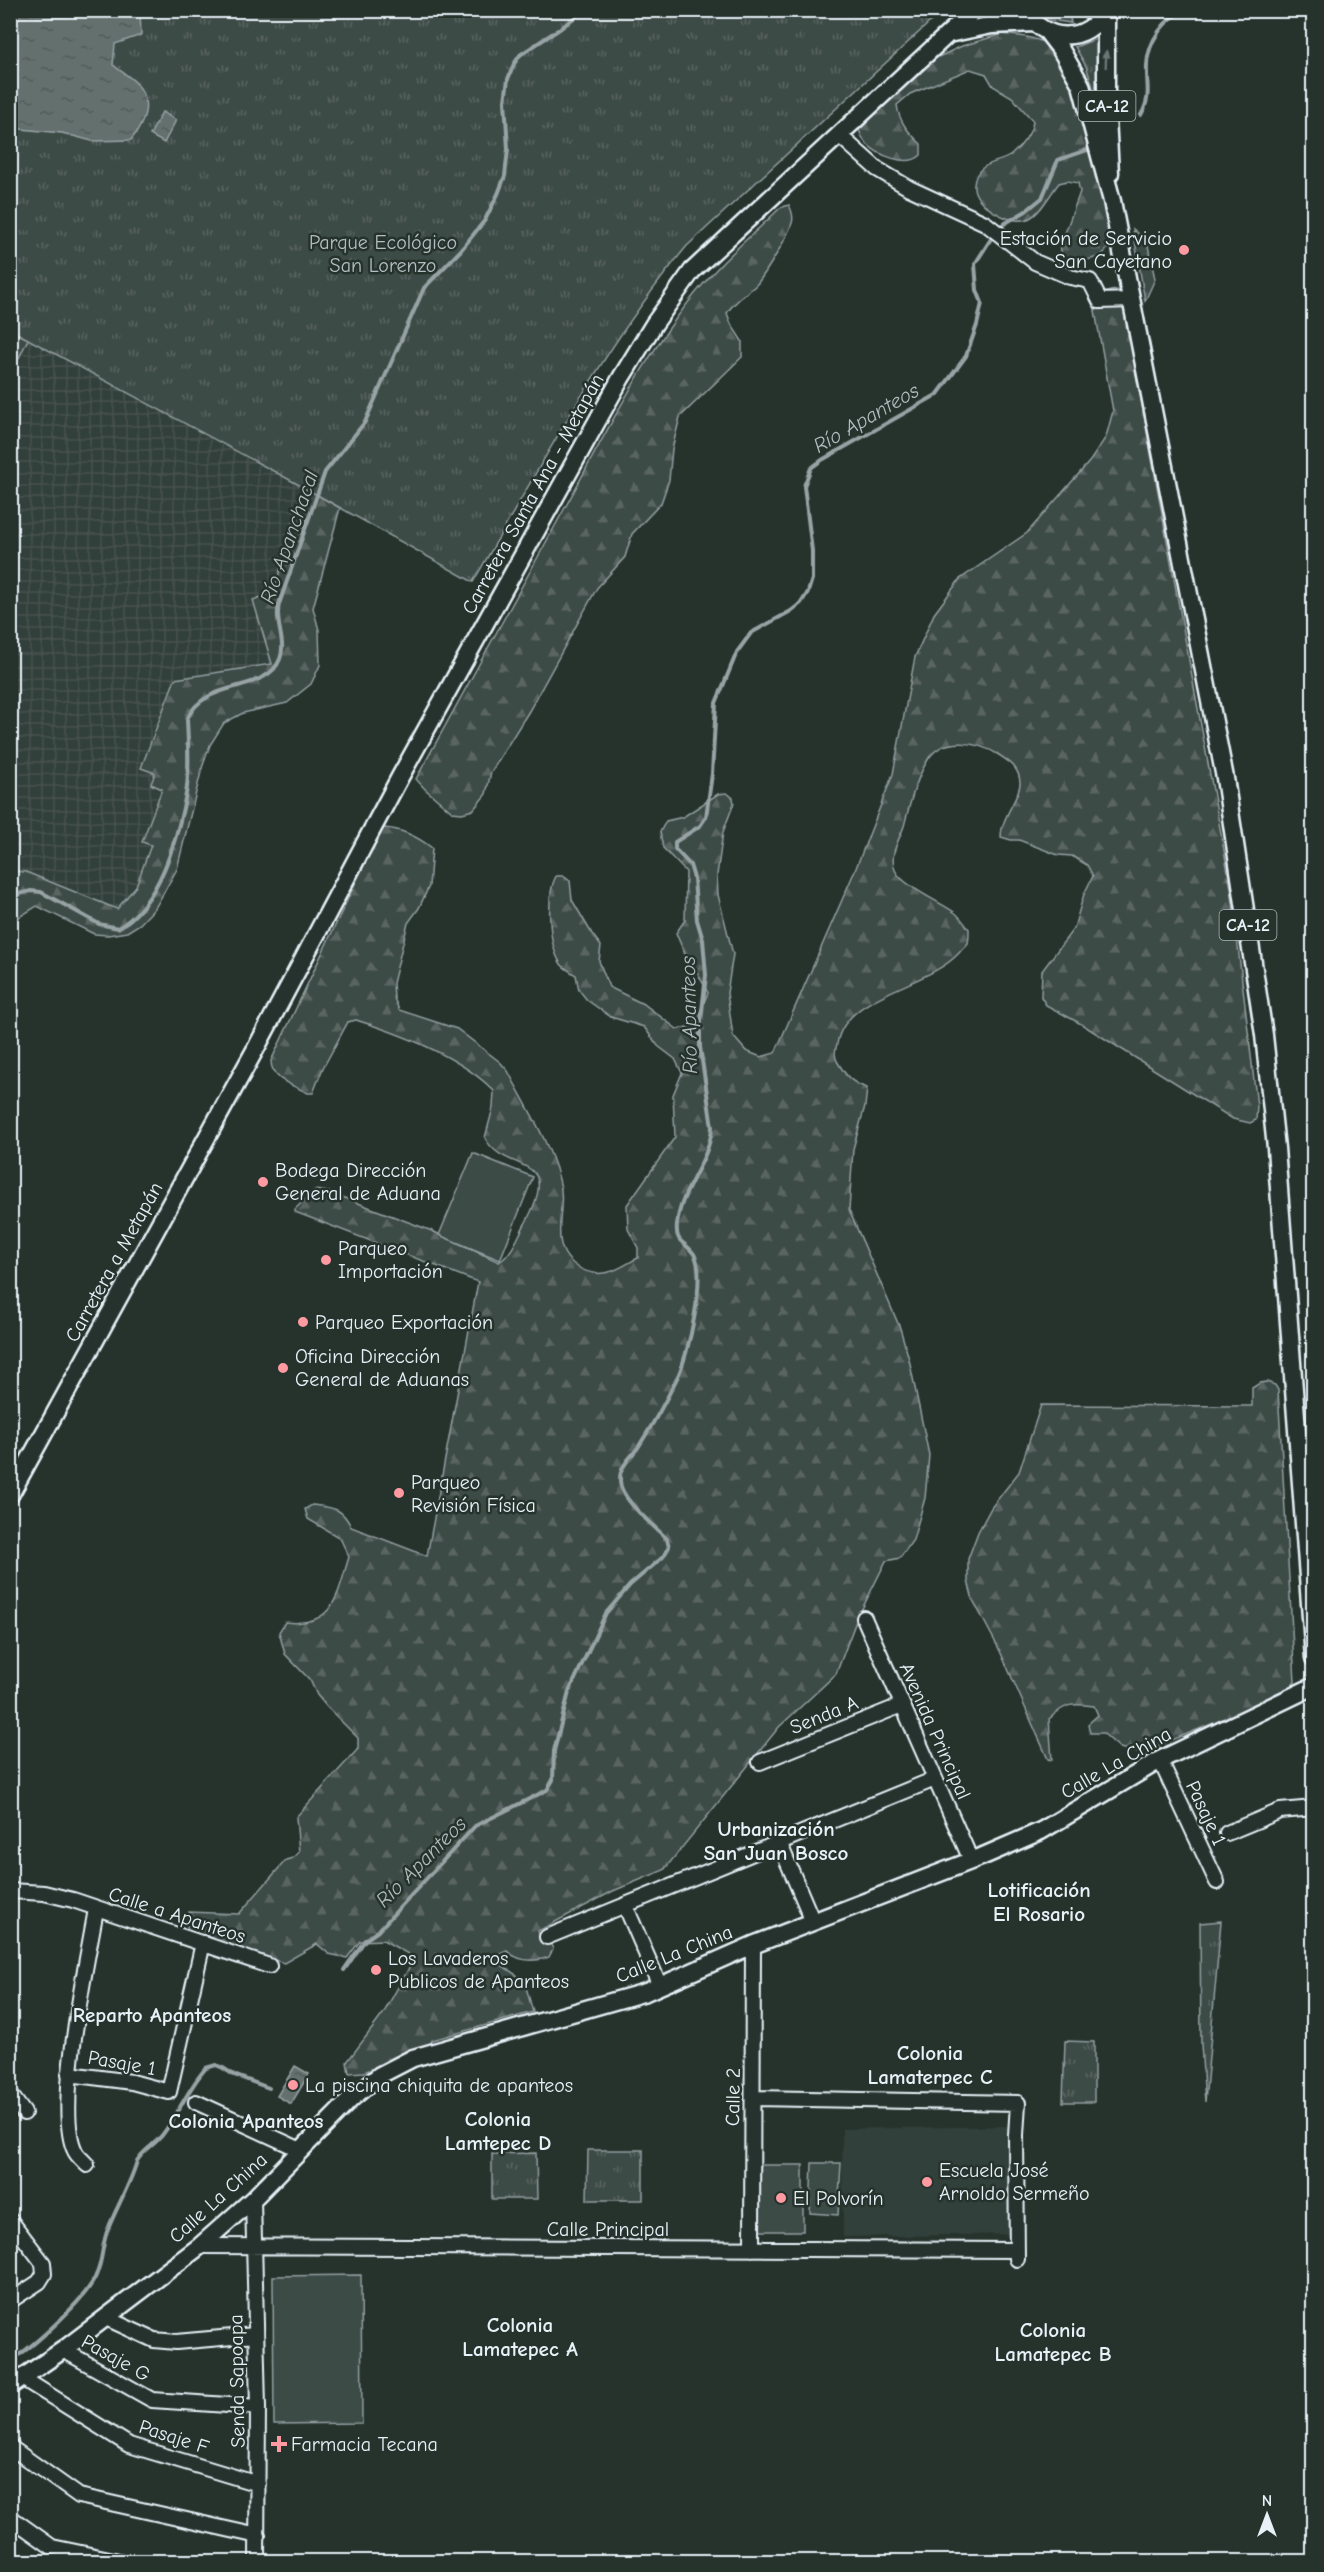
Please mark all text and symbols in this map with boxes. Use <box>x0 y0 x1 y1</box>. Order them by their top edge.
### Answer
one-way arrow <box>1102 49 1111 68</box>
road number: CA-12 <box>1078 91 1136 121</box>
place label: Estación de Servicio San Cayetano <box>1000 227 1172 273</box>
park label: Parque Ecológico San Lorenzo <box>309 231 457 277</box>
marker: Estación de Servicio San Cayetano <box>1177 243 1191 257</box>
street label: Carretera Santa Ana - Metapán <box>457 370 609 618</box>
water label: Río Apanteos <box>809 378 923 458</box>
water label: Río Apanchacal <box>255 467 323 607</box>
road number: CA-12 <box>1220 910 1276 940</box>
water label: Río Apanteos <box>676 956 702 1074</box>
place label: Bodega Dirección General de Aduana <box>275 1159 441 1205</box>
marker: Bodega Dirección General de Aduana <box>256 1175 270 1189</box>
street label: Carretera a Metapán <box>61 1178 167 1346</box>
place label: Parqueo Importación <box>338 1237 443 1283</box>
marker: Parqueo Importación <box>319 1253 333 1267</box>
place label: Parqueo Exportación <box>315 1311 493 1334</box>
marker: Parqueo Exportación <box>296 1315 310 1329</box>
place label: Oficina Dirección General de Aduanas <box>295 1345 469 1391</box>
marker: Oficina Dirección General de Aduanas <box>276 1361 290 1375</box>
place label: Parqueo Revisión Física <box>411 1471 536 1517</box>
marker: Parqueo Revisión Física <box>392 1486 406 1500</box>
street label: Avenida Principal <box>895 1659 975 1803</box>
street label: Senda A <box>787 1691 862 1739</box>
street label: Calle La China <box>1057 1722 1175 1804</box>
street label: Pasaje 1 <box>1181 1777 1231 1849</box>
water label: Río Apanteos <box>371 1812 471 1912</box>
district label: Urbanización San Juan Bosco <box>704 1817 848 1865</box>
district label: Lotificación El Rosario <box>987 1878 1091 1926</box>
street label: Calle a Apanteos <box>106 1882 248 1948</box>
street label: Calle La China <box>612 1920 736 1988</box>
place label: Los Lavaderos Publicos de Apanteos <box>388 1947 569 1993</box>
marker: Los Lavaderos Publicos de Apanteos <box>369 1963 383 1977</box>
district label: Reparto Apanteos <box>73 2003 231 2027</box>
district label: Colonia Lamaterpec C <box>867 2041 993 2089</box>
street label: Pasaje 1 <box>86 2046 158 2080</box>
street label: Calle 2 <box>721 2068 745 2126</box>
place label: La piscina chiquita de apanteos <box>305 2074 573 2097</box>
marker: La piscina chiquita de apanteos <box>286 2078 300 2092</box>
district label: Colonia Lamtepec D <box>445 2107 551 2155</box>
district label: Colonia Apanteos <box>168 2109 324 2133</box>
street label: Calle La China <box>164 2148 272 2248</box>
place label: Escuela José Arnoldo Sermeño <box>939 2159 1090 2205</box>
marker: Escuela José Arnoldo Sermeño <box>920 2175 934 2189</box>
place label: El Polvorín <box>793 2187 884 2210</box>
marker: El Polvorín <box>774 2191 788 2205</box>
street label: Calle Principal <box>547 2218 669 2241</box>
district label: Colonia Lamatepec A <box>462 2313 578 2361</box>
street label: Senda Sapoapa <box>224 2314 250 2448</box>
district label: Colonia Lamatepec B <box>995 2318 1112 2366</box>
street label: Pasaje G <box>78 2330 154 2386</box>
street label: Pasaje F <box>136 2415 212 2459</box>
place label: Farmacia Tecana <box>291 2433 438 2456</box>
marker: Farmacia Tecana <box>272 2437 286 2451</box>
north arrow <box>1237 2485 1297 2545</box>
text: N <box>1262 2492 1272 2510</box>

